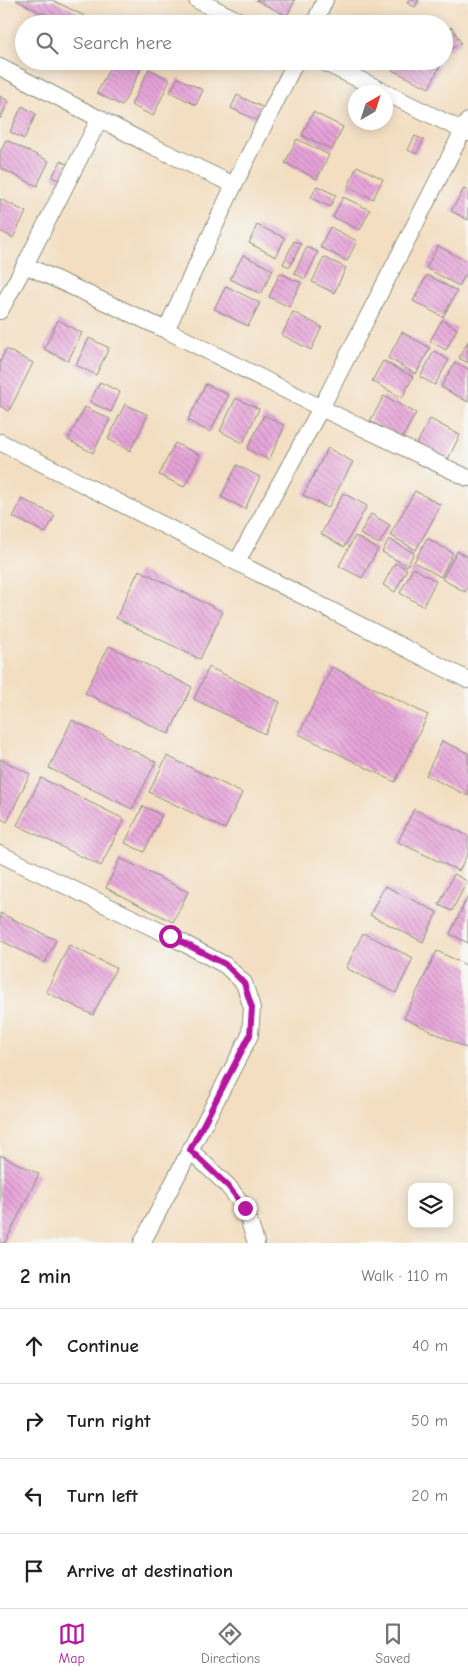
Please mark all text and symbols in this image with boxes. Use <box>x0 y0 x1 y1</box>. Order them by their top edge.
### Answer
search box <box>15 15 453 70</box>
icon: search <box>33 29 61 57</box>
text: Search here <box>73 32 172 54</box>
north arrow <box>348 85 393 130</box>
route start <box>159 925 182 948</box>
map controls <box>408 1183 453 1228</box>
button: layers <box>408 1183 453 1228</box>
route end <box>234 1197 257 1220</box>
text: 2 min <box>20 1264 71 1288</box>
text: Walk · 110 m <box>361 1267 448 1285</box>
icon: ahead <box>20 1332 48 1360</box>
text: Continue <box>67 1335 139 1357</box>
text: 40 m <box>412 1337 448 1355</box>
icon: right <box>20 1407 48 1435</box>
text: Turn right <box>67 1410 151 1432</box>
text: 50 m <box>411 1412 448 1430</box>
icon: left <box>20 1482 48 1510</box>
text: Turn left <box>67 1485 138 1507</box>
text: 20 m <box>411 1487 448 1505</box>
icon: arrive <box>20 1557 48 1585</box>
text: Arrive at destination <box>67 1560 233 1582</box>
tab: Map <box>58 1620 86 1667</box>
tab: Directions <box>201 1620 260 1667</box>
tab: Saved <box>375 1620 410 1667</box>

